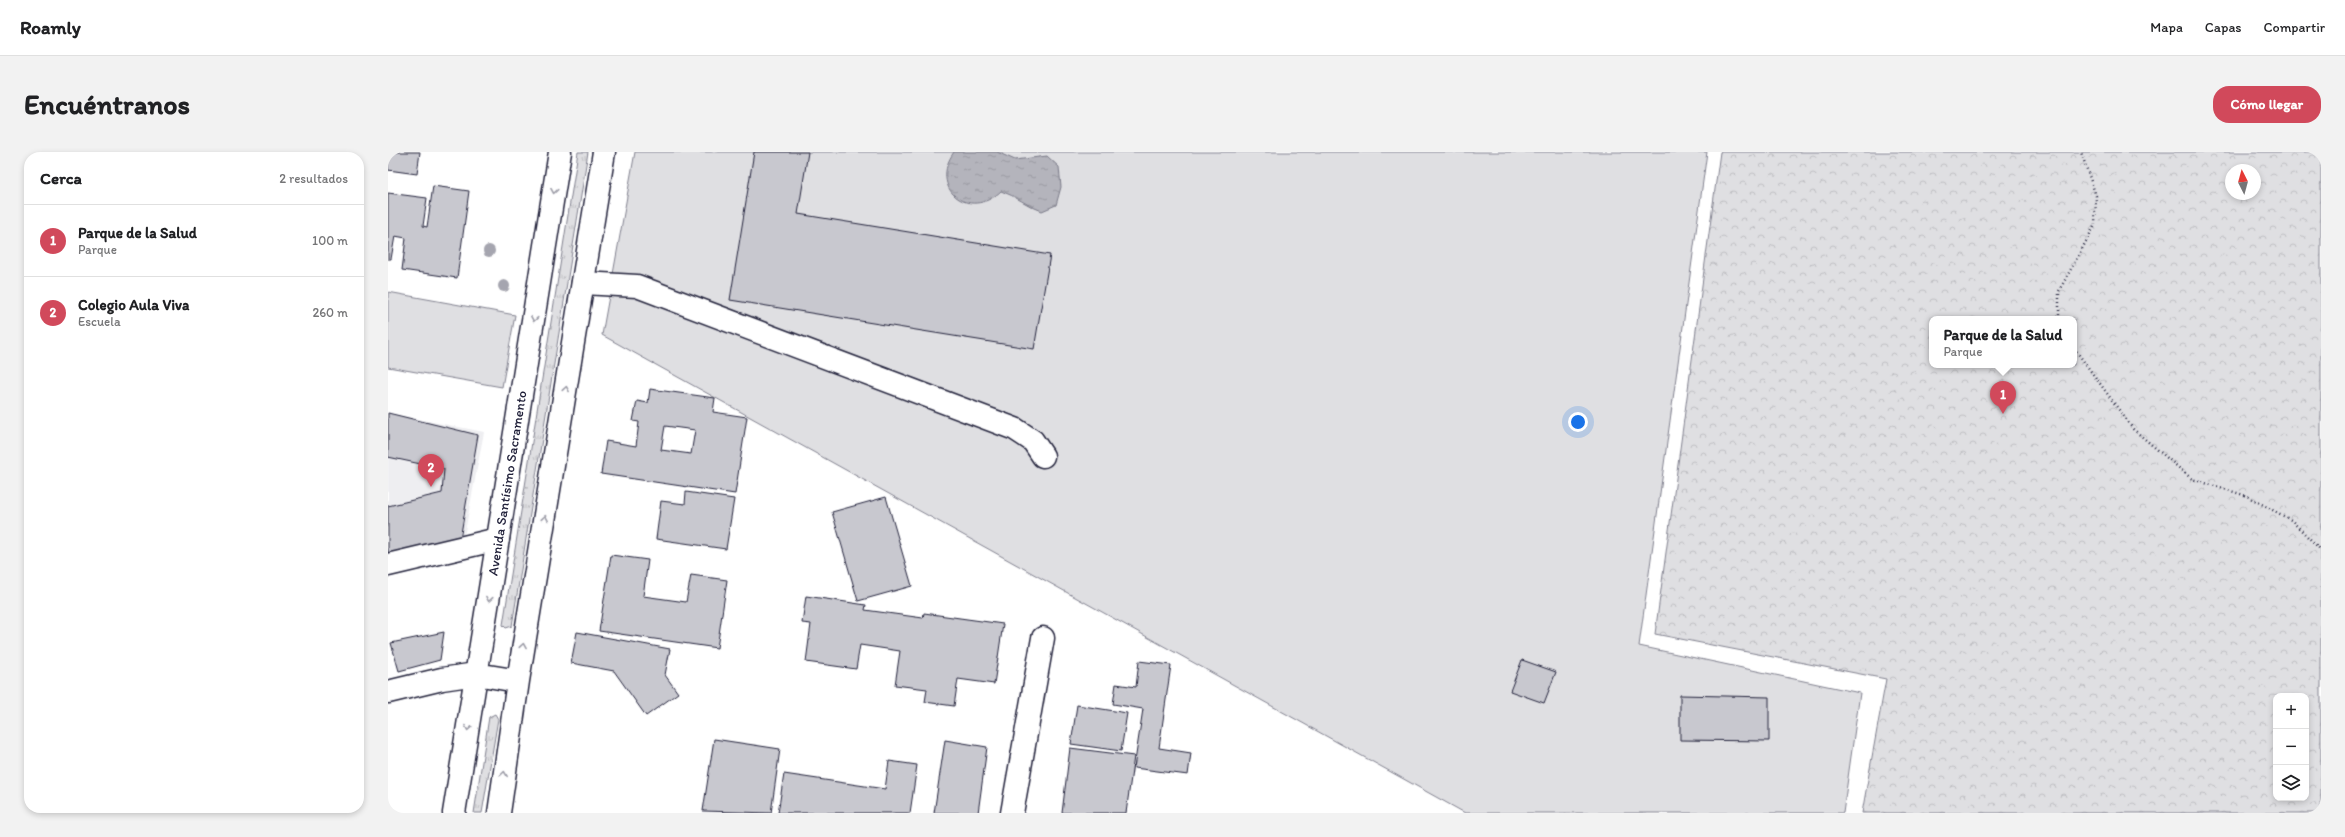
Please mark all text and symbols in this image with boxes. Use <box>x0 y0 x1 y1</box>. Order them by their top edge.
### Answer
text: Roamly <box>20 16 81 39</box>
text: Mapa <box>2150 19 2183 36</box>
text: Capas <box>2205 19 2242 36</box>
text: Compartir <box>2264 19 2325 36</box>
button: Cómo llegar <box>2213 86 2321 123</box>
text: Encuéntranos <box>24 87 190 121</box>
north arrow <box>2225 164 2261 200</box>
text: Cerca <box>40 168 82 188</box>
text: 2 resultados <box>279 171 348 186</box>
one-way arrow <box>550 187 559 194</box>
text: Parque de la Salud <box>78 224 197 242</box>
text: 1 <box>50 233 56 248</box>
text: 100 m <box>312 233 348 248</box>
text: Parque <box>78 242 117 257</box>
text: Colegio Aula Viva <box>78 296 189 314</box>
text: 2 <box>50 305 56 320</box>
text: 260 m <box>312 305 348 320</box>
text: Escuela <box>78 314 121 329</box>
one-way arrow <box>530 316 538 322</box>
popup <box>1929 316 2077 368</box>
text: Parque de la Salud <box>1944 326 2062 344</box>
text: Parque <box>1944 344 1982 359</box>
pin: 1 <box>1990 381 2016 414</box>
one-way arrow <box>561 386 569 392</box>
street label: Avenida Santísimo Sacramento <box>484 389 531 577</box>
your location <box>1568 412 1588 432</box>
pin: 2 <box>418 454 444 487</box>
one-way arrow <box>540 514 548 521</box>
one-way arrow <box>485 596 493 602</box>
one-way arrow <box>519 643 527 649</box>
map controls <box>2273 693 2309 801</box>
button: + <box>2273 693 2309 729</box>
one-way arrow <box>464 725 473 731</box>
button: − <box>2273 729 2309 765</box>
button: layers <box>2273 765 2309 801</box>
one-way arrow <box>499 771 508 777</box>

